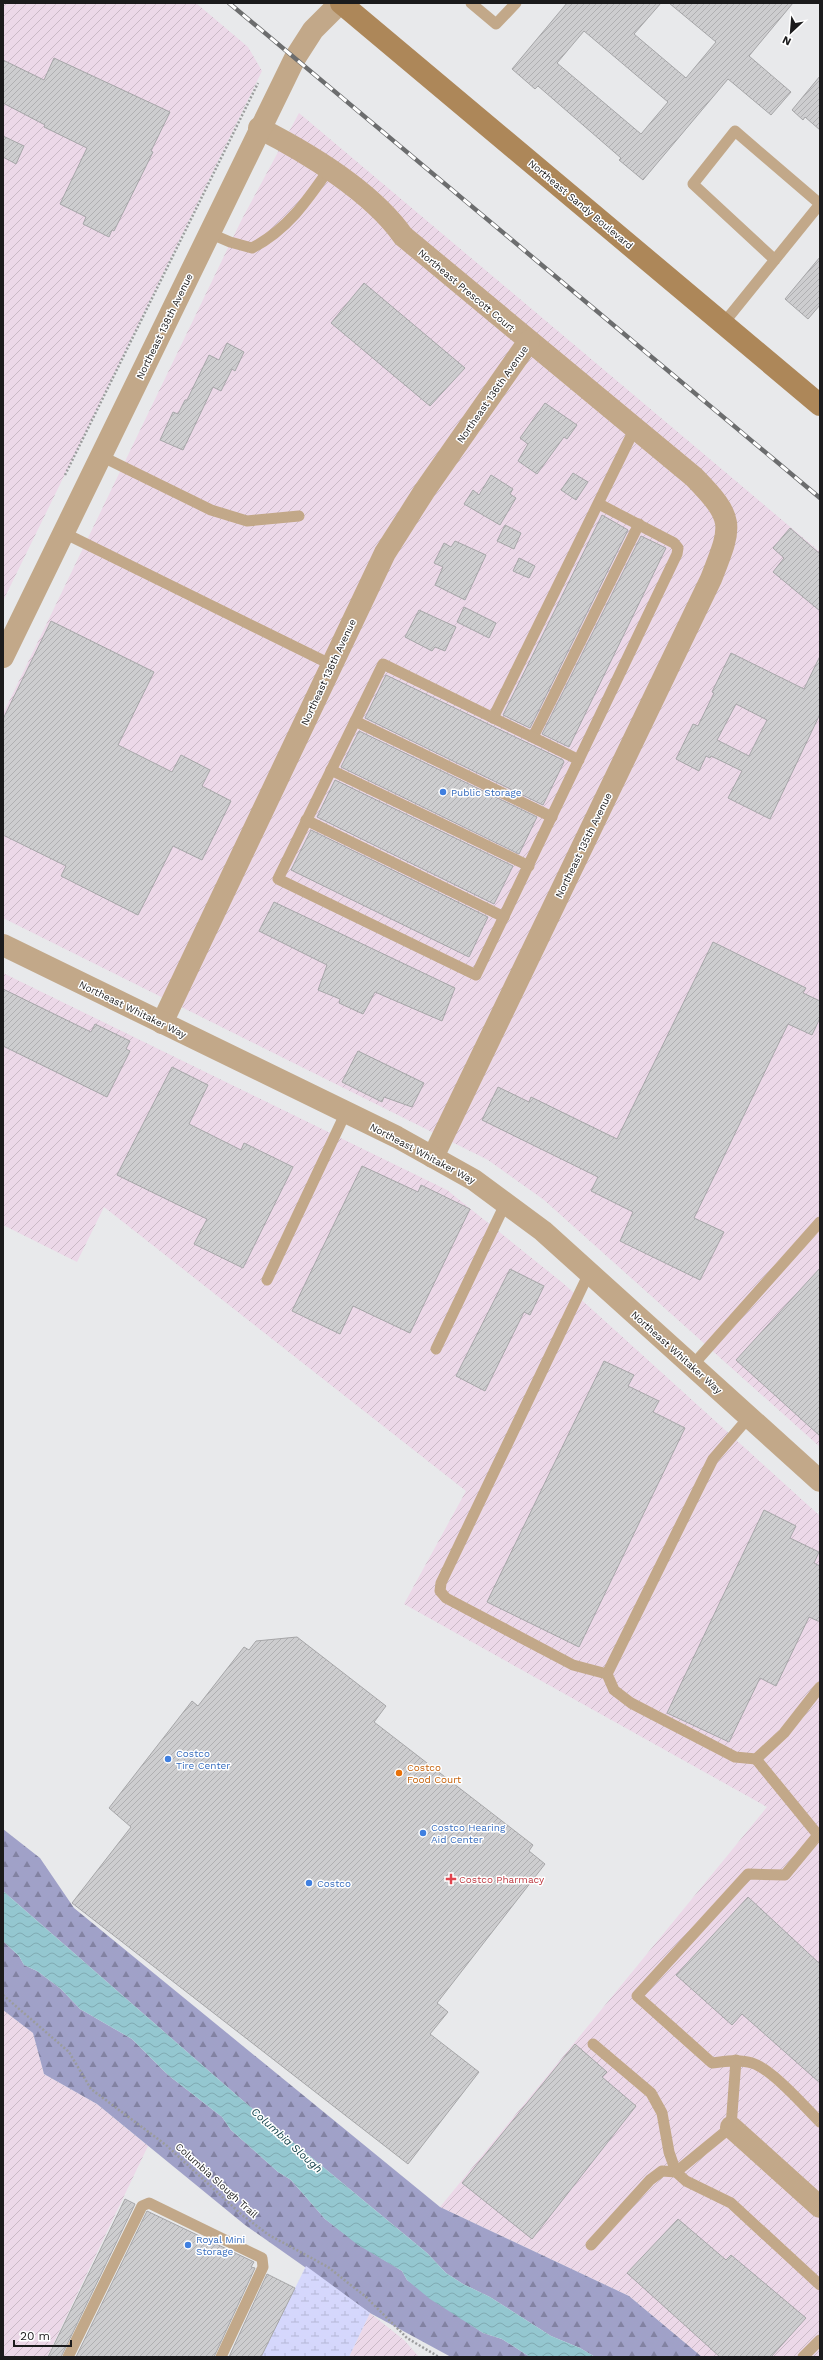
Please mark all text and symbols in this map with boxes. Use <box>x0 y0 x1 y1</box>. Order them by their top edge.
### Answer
north arrow <box>771 12 811 52</box>
text: N <box>780 33 793 48</box>
street label: Northeast Sandy Boulevard <box>526 157 635 251</box>
street label: Northeast Prescott Court <box>416 247 518 334</box>
street label: Northeast 138th Avenue <box>134 271 195 381</box>
street label: Northeast 136th Avenue <box>455 343 530 445</box>
street label: Northeast 136th Avenue <box>299 617 358 727</box>
marker: Public Storage <box>438 787 448 797</box>
place label: Public Storage <box>451 787 522 798</box>
street label: Northeast 135th Avenue <box>553 791 614 900</box>
street label: Northeast Whitaker Way <box>77 979 189 1041</box>
street label: Northeast Whitaker Way <box>368 1121 478 1186</box>
street label: Northeast Whitaker Way <box>629 1309 725 1396</box>
place label: Costco Tire Center <box>176 1748 230 1771</box>
marker: Costco Tire Center <box>163 1754 173 1764</box>
place label: Costco Food Court <box>407 1762 462 1785</box>
marker: Costco Food Court <box>394 1768 404 1778</box>
place label: Costco Hearing Aid Center <box>431 1822 506 1845</box>
marker: Costco Hearing Aid Center <box>418 1828 428 1838</box>
marker: Costco Pharmacy <box>446 1874 456 1884</box>
place label: Costco Pharmacy <box>459 1874 545 1885</box>
marker: Costco <box>304 1878 314 1888</box>
place label: Costco <box>317 1878 351 1889</box>
water label: Columbia Slough <box>249 2105 325 2176</box>
street label: Columbia Slough Trail <box>173 2141 260 2220</box>
place label: Royal Mini Storage <box>196 2234 245 2257</box>
marker: Royal Mini Storage <box>183 2240 193 2250</box>
scale bar <box>14 2322 71 2348</box>
text: 20 m <box>20 2329 50 2343</box>

